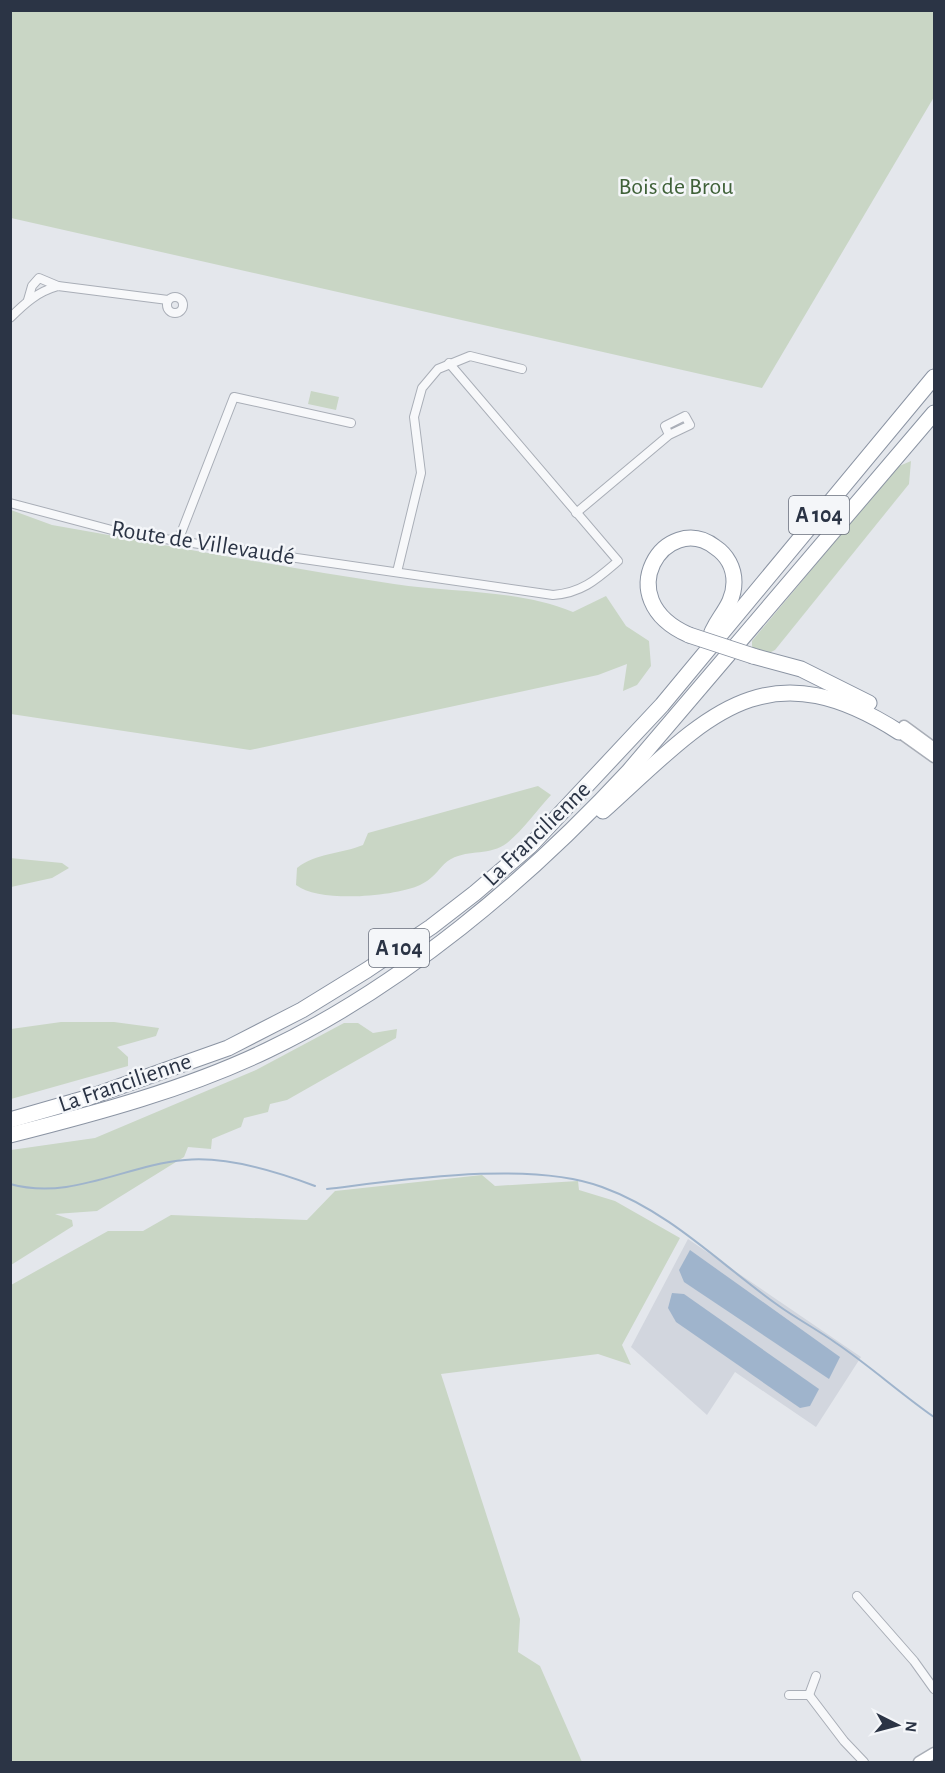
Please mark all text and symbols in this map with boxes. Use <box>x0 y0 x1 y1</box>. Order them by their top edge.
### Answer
park label: Bois de Brou <box>619 175 733 199</box>
road number: A 104 <box>789 496 849 534</box>
street label: Route de Villevaudé <box>110 517 296 569</box>
street label: La Francilienne <box>479 777 595 891</box>
road number: A 104 <box>369 929 429 967</box>
street label: La Francilienne <box>55 1049 195 1117</box>
north arrow <box>867 1695 927 1755</box>
text: N <box>902 1720 919 1733</box>

